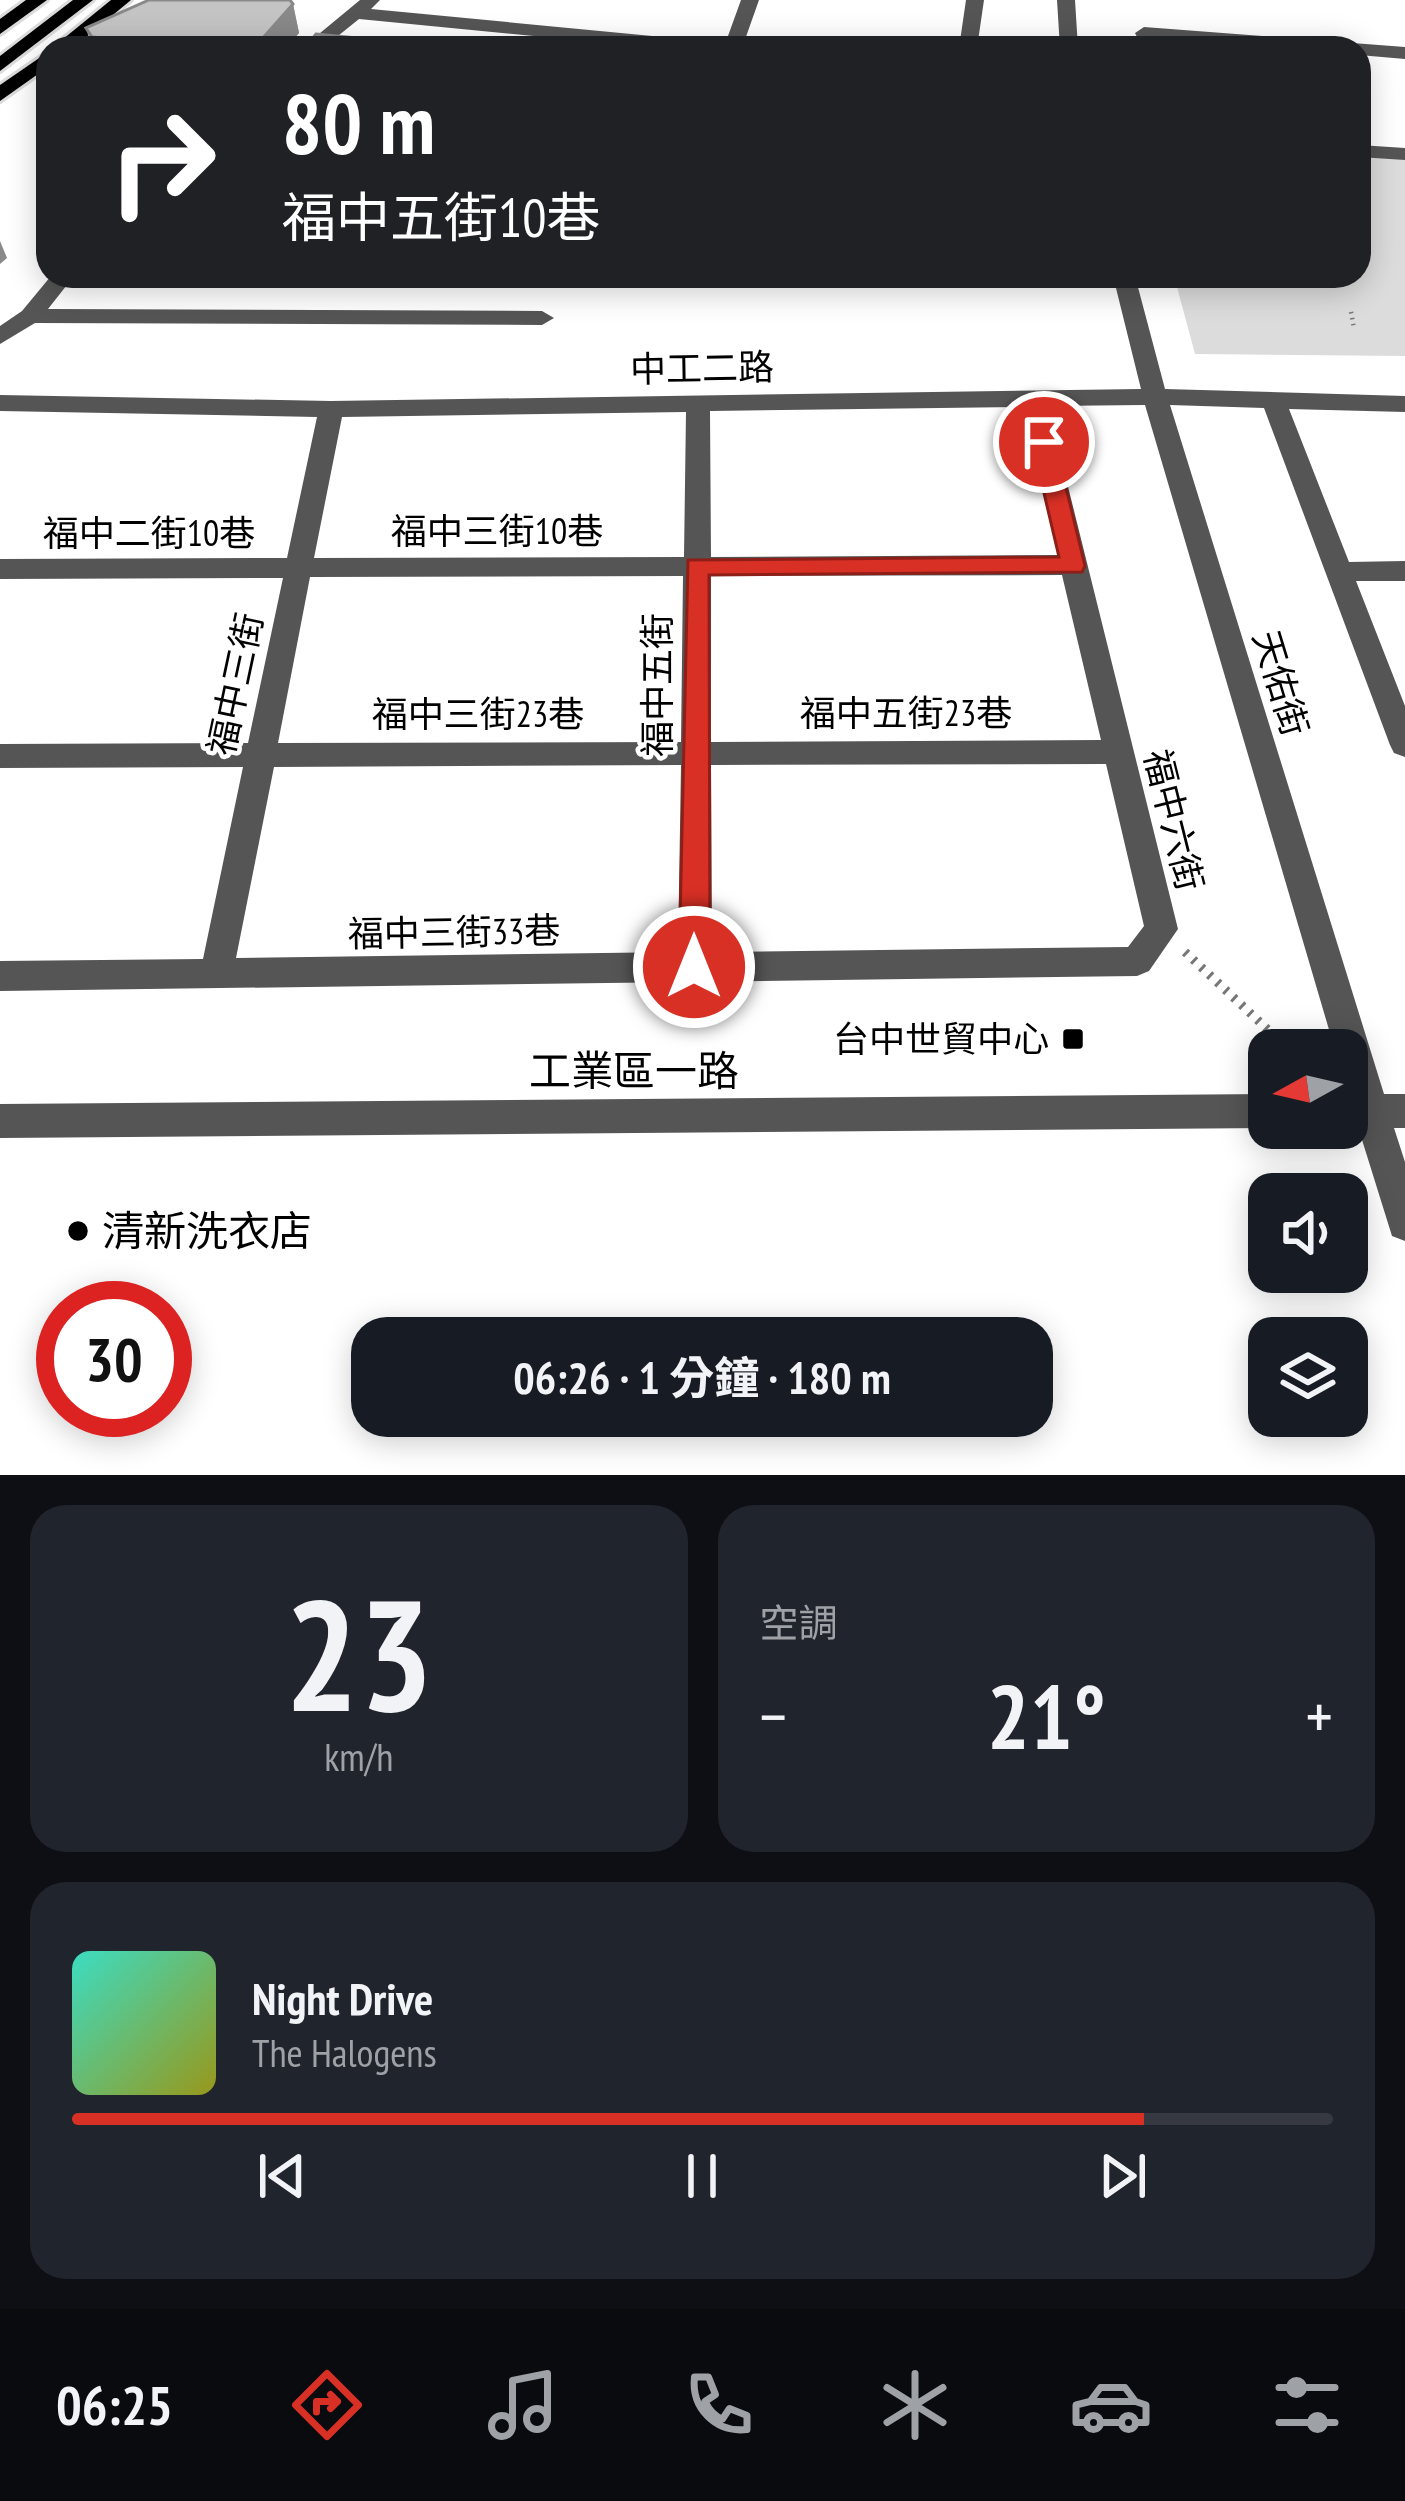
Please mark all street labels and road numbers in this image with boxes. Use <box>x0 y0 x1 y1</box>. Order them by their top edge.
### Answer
street label: 中工二路 <box>630 343 774 392</box>
street label: 福中三街10巷 <box>391 507 603 554</box>
street label: 福中二街10巷 <box>43 509 255 556</box>
street label: 福中三街 <box>197 609 272 759</box>
street label: 福中五街 <box>633 613 680 757</box>
street label: 天佑街 <box>1243 624 1320 741</box>
street label: 福中五街23巷 <box>800 689 1012 736</box>
street label: 福中三街23巷 <box>372 690 584 737</box>
street label: 福中六街 <box>1134 744 1215 895</box>
street label: 福中三街33巷 <box>347 906 561 957</box>
street label: 工業區一路 <box>529 1043 739 1098</box>

